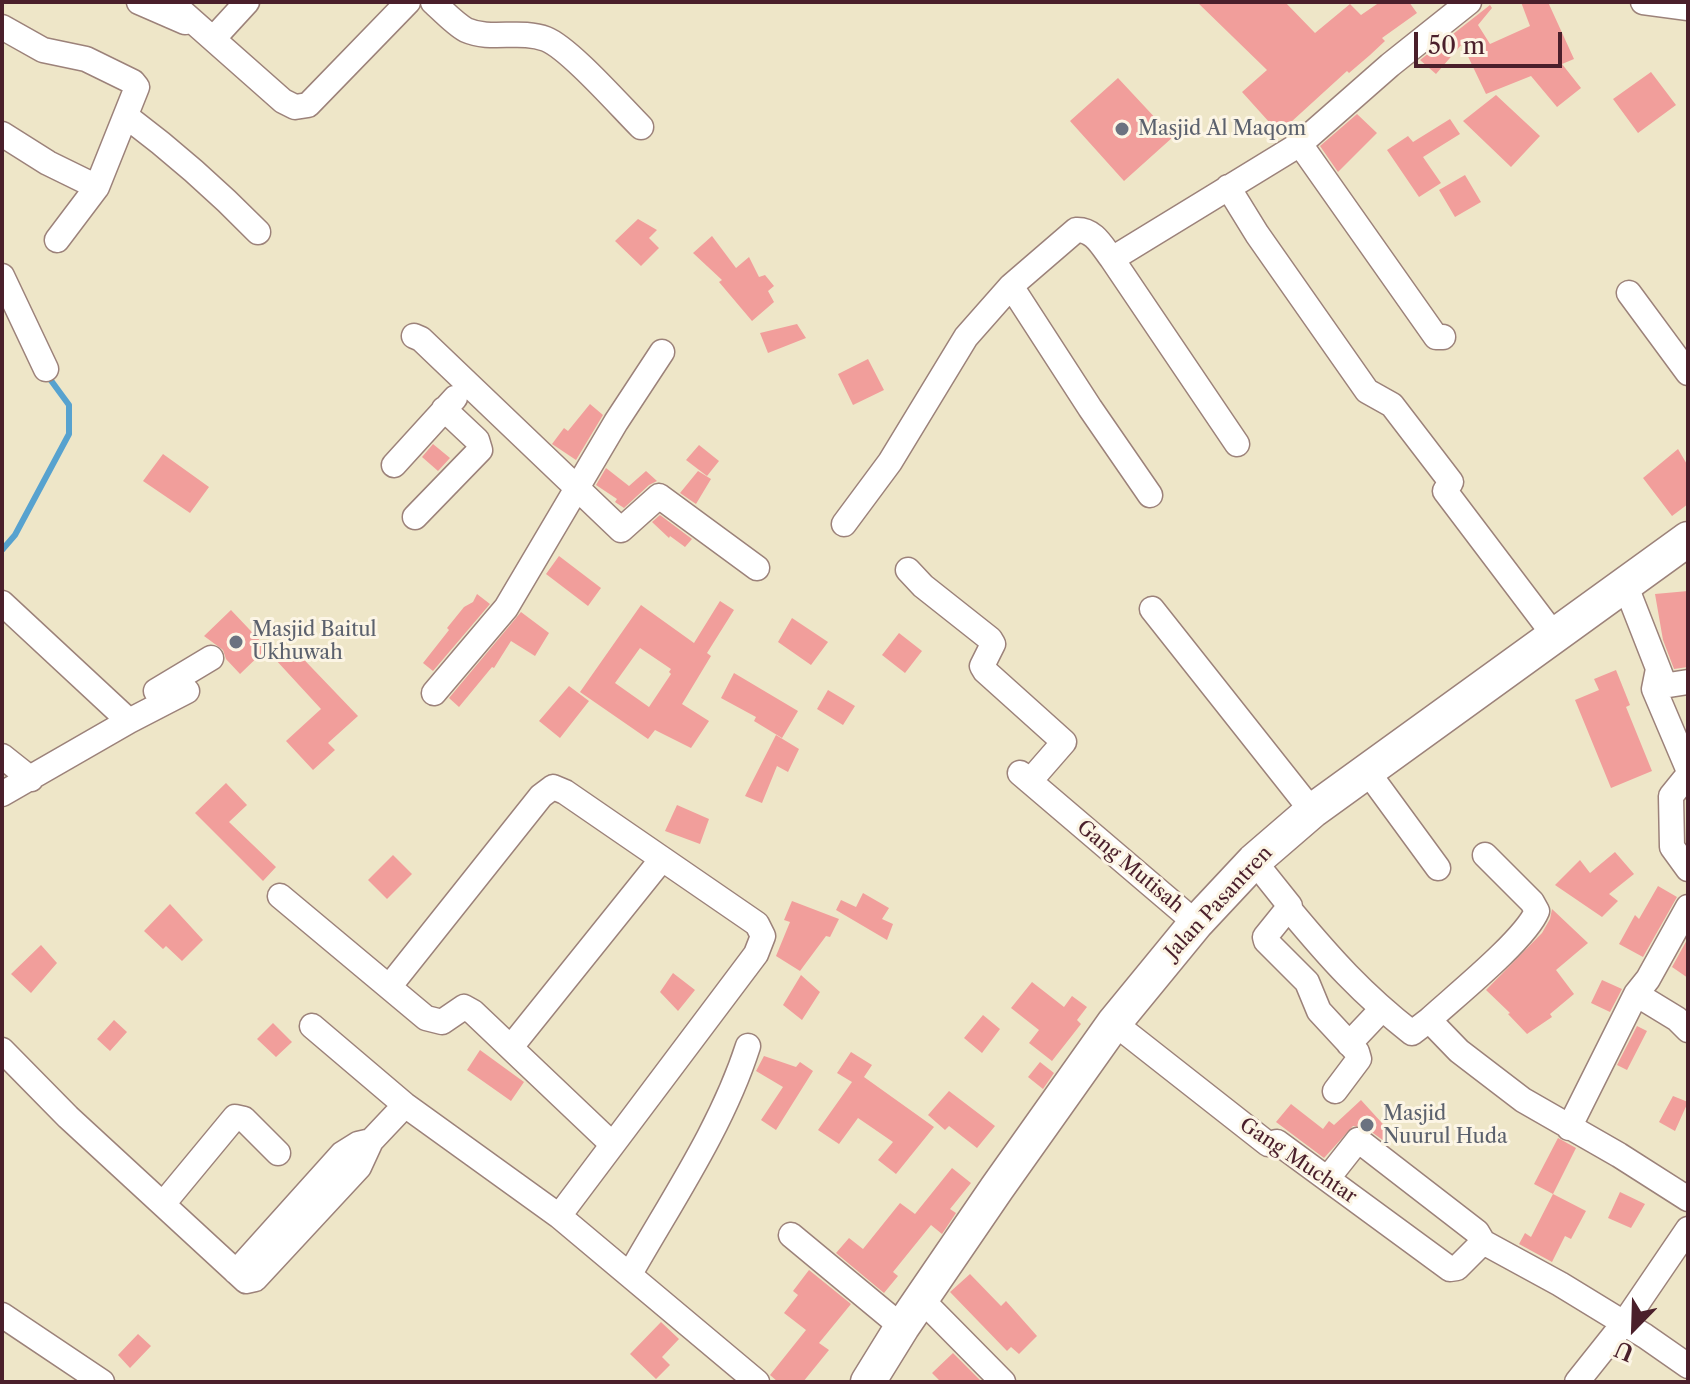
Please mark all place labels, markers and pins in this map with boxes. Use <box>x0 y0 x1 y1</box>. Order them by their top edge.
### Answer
place label: Masjid Al Maqom <box>1138 117 1306 141</box>
marker: Masjid Al Maqom <box>1113 120 1131 138</box>
place label: Masjid Baitul Ukhuwah <box>252 618 377 665</box>
marker: Masjid Baitul Ukhuwah <box>227 633 245 651</box>
place label: Masjid Nuurul Huda <box>1383 1102 1508 1149</box>
marker: Masjid Nuurul Huda <box>1358 1116 1376 1134</box>

